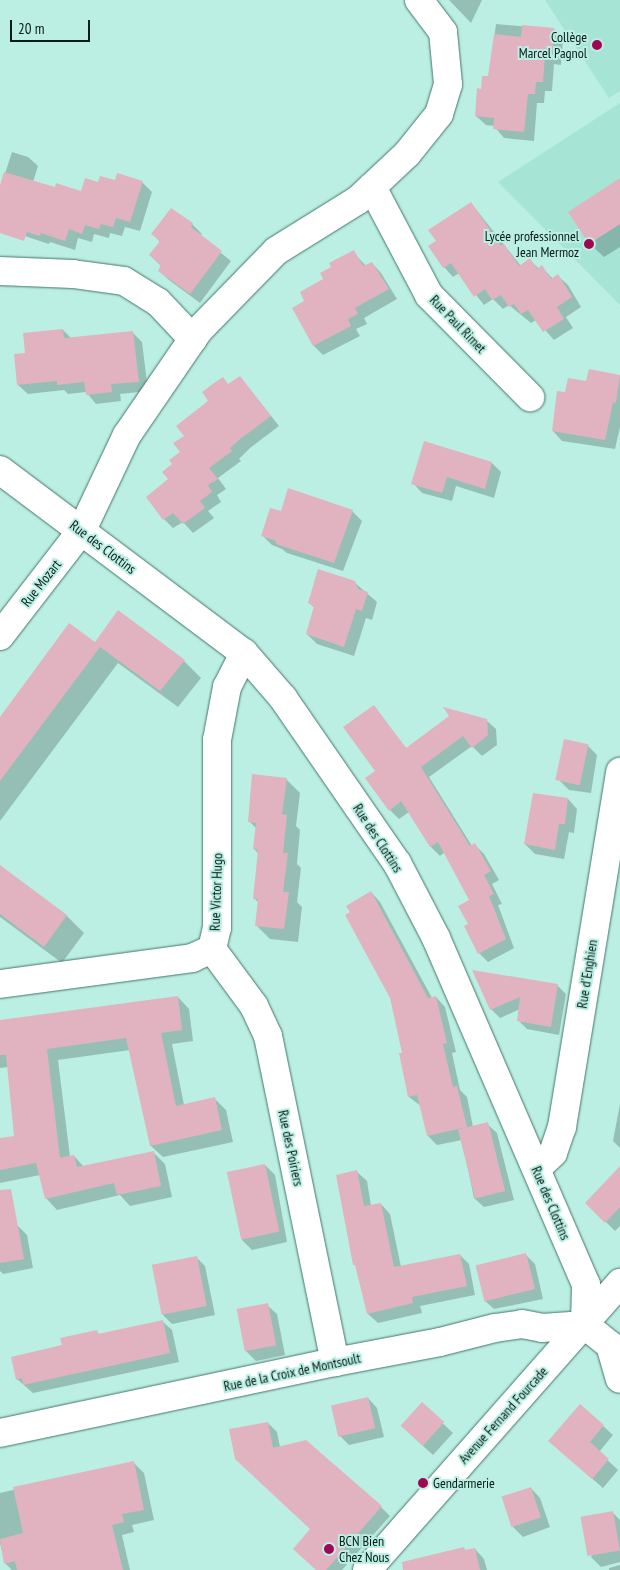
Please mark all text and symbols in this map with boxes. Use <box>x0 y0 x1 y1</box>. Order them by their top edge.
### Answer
scale bar <box>12 10 92 42</box>
text: 20 m <box>18 19 44 38</box>
place label: Collège Marcel Pagnol <box>519 29 587 62</box>
marker: Collège Marcel Pagnol <box>591 39 603 51</box>
place label: Lycée professionnel Jean Mermoz <box>485 228 579 260</box>
marker: Lycée professionnel Jean Mermoz <box>583 238 595 250</box>
street label: Rue Paul Rimet <box>426 292 490 356</box>
street label: Rue des Clottins <box>67 517 139 577</box>
street label: Rue Mozart <box>17 556 65 610</box>
street label: Rue des Clottins <box>350 801 406 875</box>
street label: Rue Victor Hugo <box>206 853 226 931</box>
street label: Rue d'Enghien <box>573 938 601 1010</box>
street label: Rue des Poiriers <box>275 1108 307 1188</box>
street label: Rue des Clottins <box>528 1164 574 1242</box>
street label: Rue de la Croix de Montsoult <box>222 1349 362 1395</box>
street label: Avenue Fernand Fourcade <box>455 1363 551 1467</box>
place label: Gendarmerie <box>433 1475 495 1491</box>
marker: Gendarmerie <box>417 1477 429 1489</box>
place label: BCN Bien Chez Nous <box>339 1533 390 1565</box>
marker: BCN Bien Chez Nous <box>323 1543 335 1555</box>

